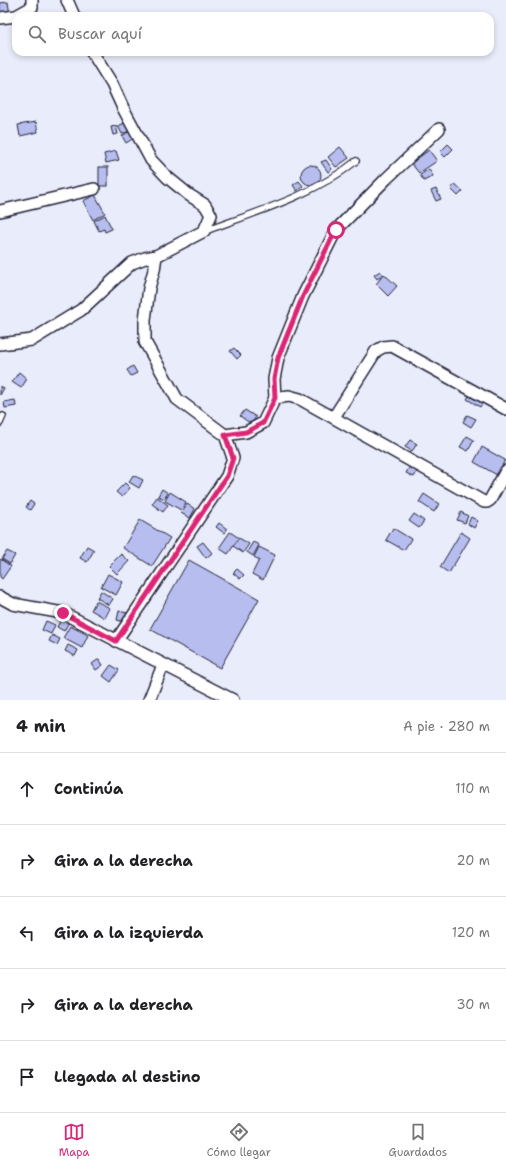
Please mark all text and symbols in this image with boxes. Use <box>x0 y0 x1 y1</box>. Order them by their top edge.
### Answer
search box <box>12 12 494 56</box>
icon: search <box>26 23 48 45</box>
text: Buscar aquí <box>58 24 142 44</box>
route start <box>327 221 345 239</box>
route end <box>54 604 72 622</box>
text: 4 min <box>16 715 66 737</box>
text: A pie · 280 m <box>403 718 490 735</box>
icon: ahead <box>16 778 38 800</box>
text: Continúa <box>54 779 123 799</box>
text: 110 m <box>455 780 490 797</box>
icon: right <box>16 850 38 872</box>
text: Gira a la derecha <box>54 851 193 871</box>
text: 20 m <box>457 852 490 869</box>
icon: left <box>16 922 38 944</box>
text: Gira a la izquierda <box>54 923 203 943</box>
text: 120 m <box>452 924 490 941</box>
icon: right <box>16 994 38 1016</box>
text: Gira a la derecha <box>54 995 193 1015</box>
text: 30 m <box>456 996 490 1013</box>
icon: arrive <box>16 1066 38 1088</box>
text: Llegada al destino <box>54 1067 201 1087</box>
tab: Mapa <box>59 1121 89 1160</box>
tab: Cómo llegar <box>207 1121 271 1160</box>
tab: Guardados <box>389 1121 447 1160</box>

